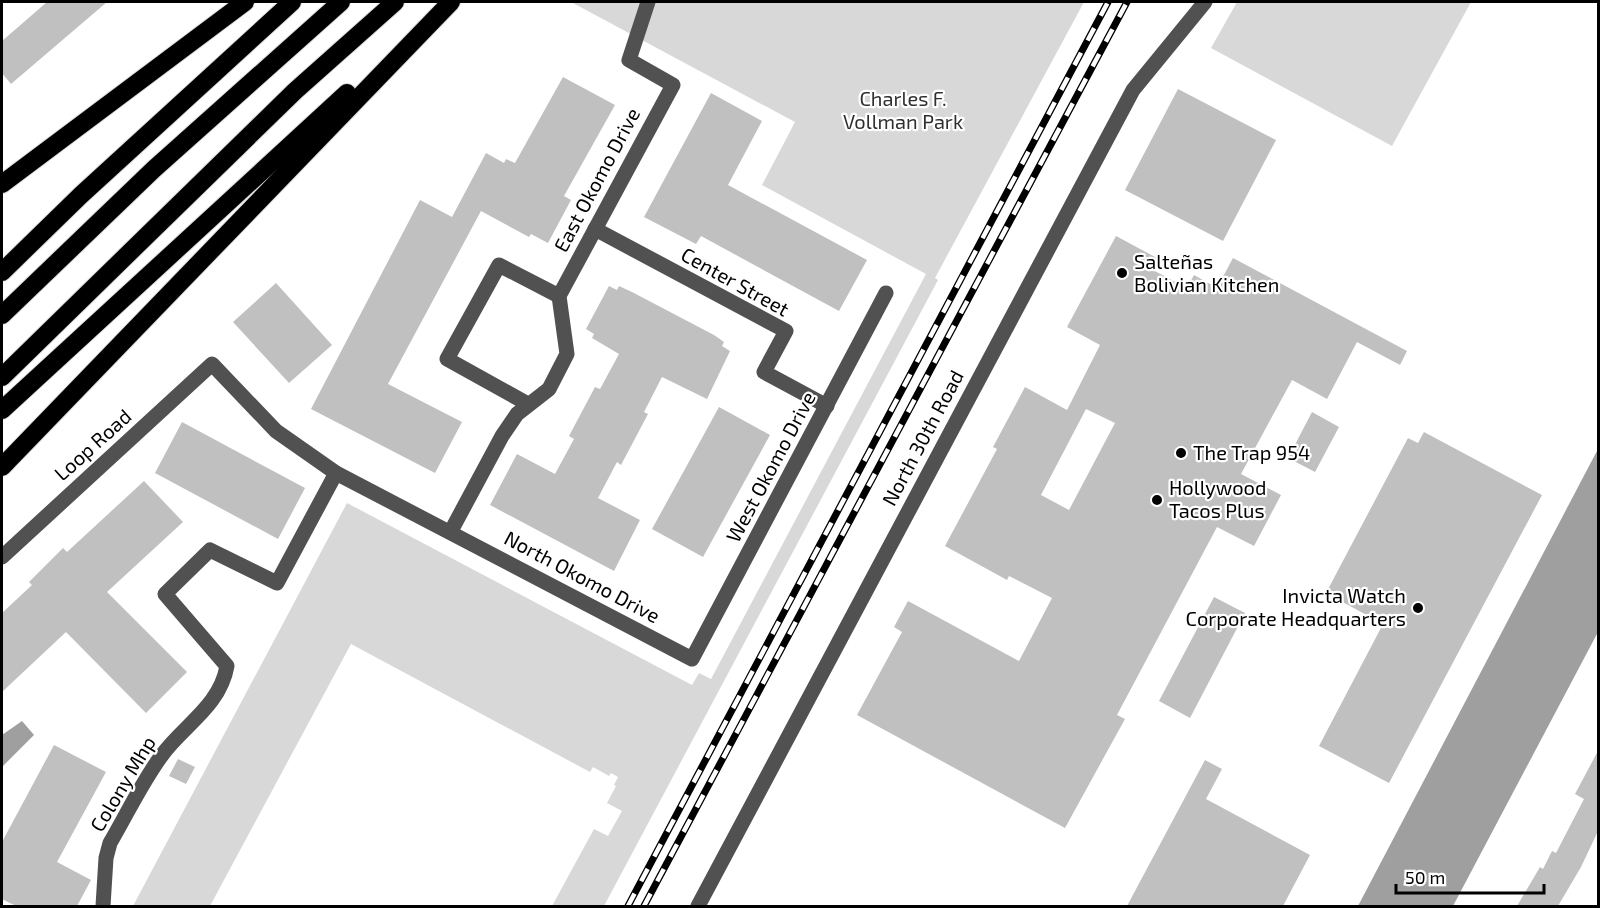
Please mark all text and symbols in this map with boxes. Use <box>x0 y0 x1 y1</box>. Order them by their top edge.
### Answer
park label: Charles F. Vollman Park <box>843 86 963 133</box>
street label: East Okomo Drive <box>548 103 644 256</box>
street label: Center Street <box>677 242 794 321</box>
place label: Salteñas Bolivian Kitchen <box>1134 249 1279 296</box>
marker: Salteñas Bolivian Kitchen <box>1115 266 1129 280</box>
street label: North 30th Road <box>876 366 968 509</box>
street label: West Okomo Drive <box>720 387 820 546</box>
street label: Loop Road <box>49 404 136 485</box>
place label: The Trap 954 <box>1193 440 1310 464</box>
marker: The Trap 954 <box>1174 446 1188 460</box>
place label: Hollywood Tacos Plus <box>1169 475 1266 522</box>
marker: Hollywood Tacos Plus <box>1150 493 1164 507</box>
street label: North Okomo Drive <box>501 525 664 627</box>
place label: Invicta Watch Corporate Headquarters <box>1186 583 1406 630</box>
marker: Invicta Watch Corporate Headquarters <box>1411 601 1425 615</box>
street label: Colony Mhp <box>84 731 160 836</box>
scale bar <box>1396 857 1544 895</box>
text: 50 m <box>1405 866 1445 888</box>

